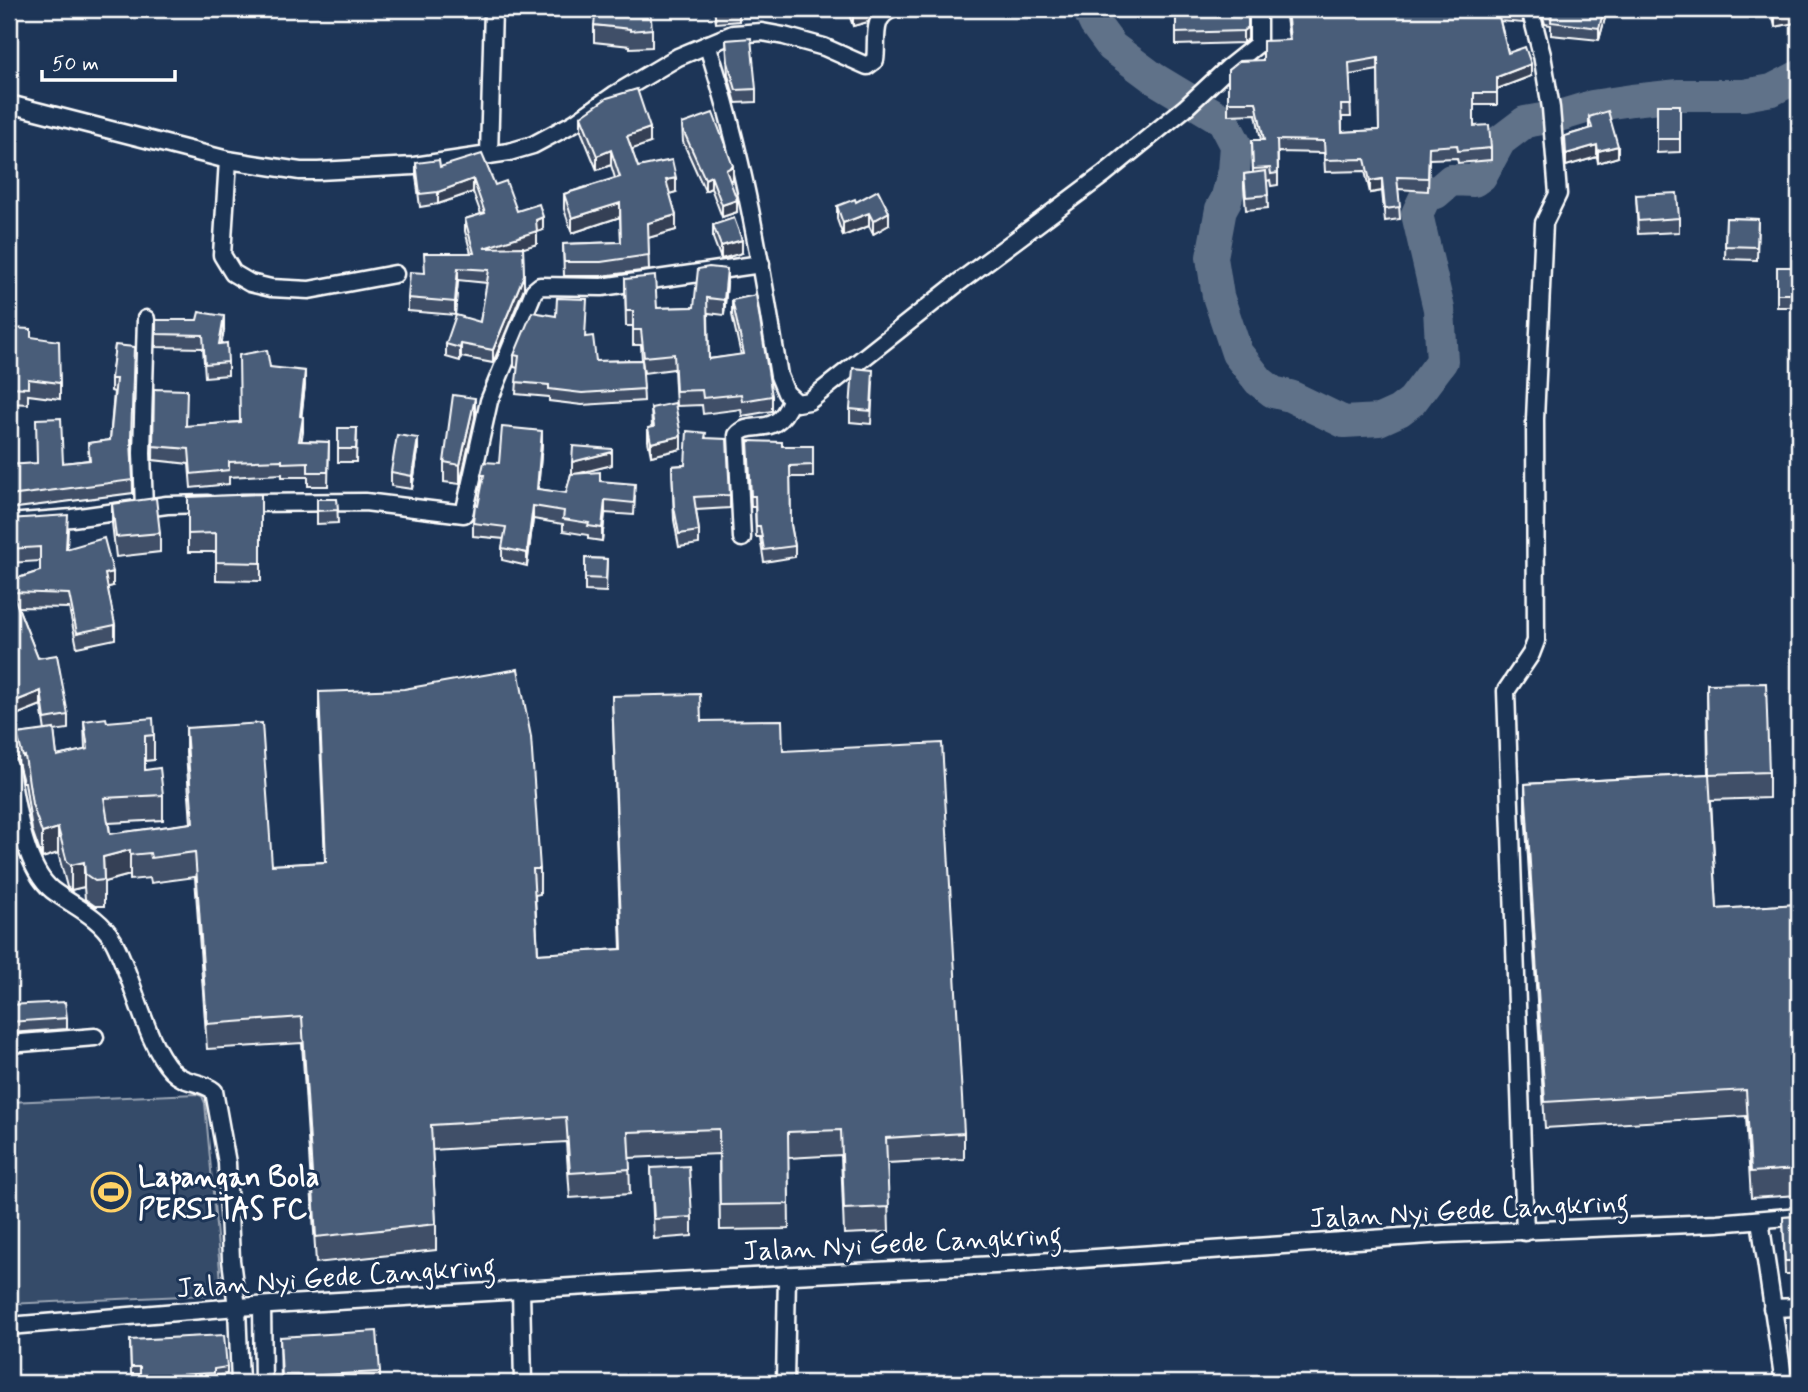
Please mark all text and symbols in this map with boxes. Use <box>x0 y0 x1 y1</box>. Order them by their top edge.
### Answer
scale bar <box>42 38 175 82</box>
text: 50 m <box>52 50 99 78</box>
place label: Lapangan Bola PERSITAS FC <box>138 1160 319 1229</box>
sports icon: Lapangan Bola PERSITAS FC <box>90 1171 132 1213</box>
street label: Jalan Nyi Gede Cangkring <box>1308 1185 1630 1241</box>
street label: Jalan Nyi Gede Cangkring <box>741 1218 1063 1274</box>
street label: Jalan Nyi Gede Cangkring <box>175 1249 497 1311</box>

